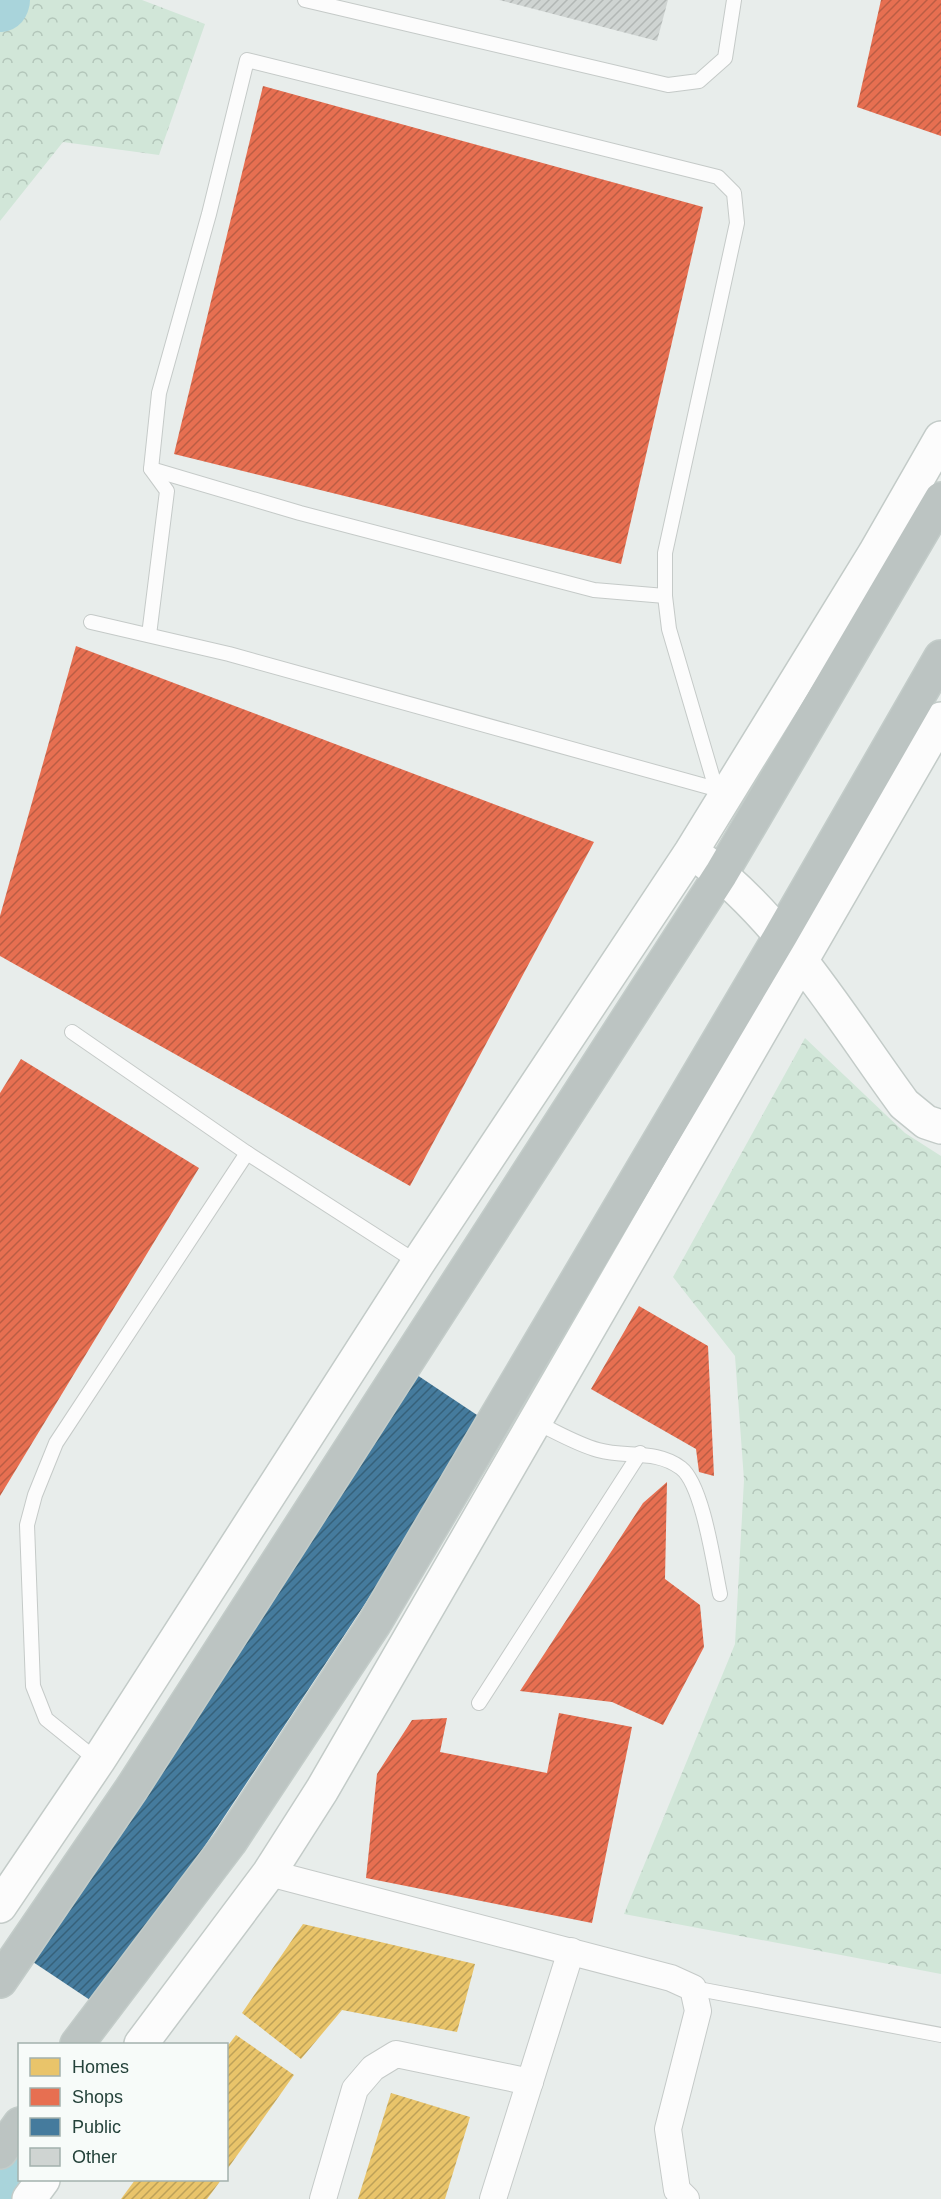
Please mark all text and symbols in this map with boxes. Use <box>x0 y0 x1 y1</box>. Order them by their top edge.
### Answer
legend <box>18 2043 228 2181</box>
text: Homes <box>72 2057 129 2077</box>
text: Shops <box>72 2087 123 2107</box>
text: Public <box>72 2117 121 2137</box>
text: Other <box>72 2147 117 2167</box>

